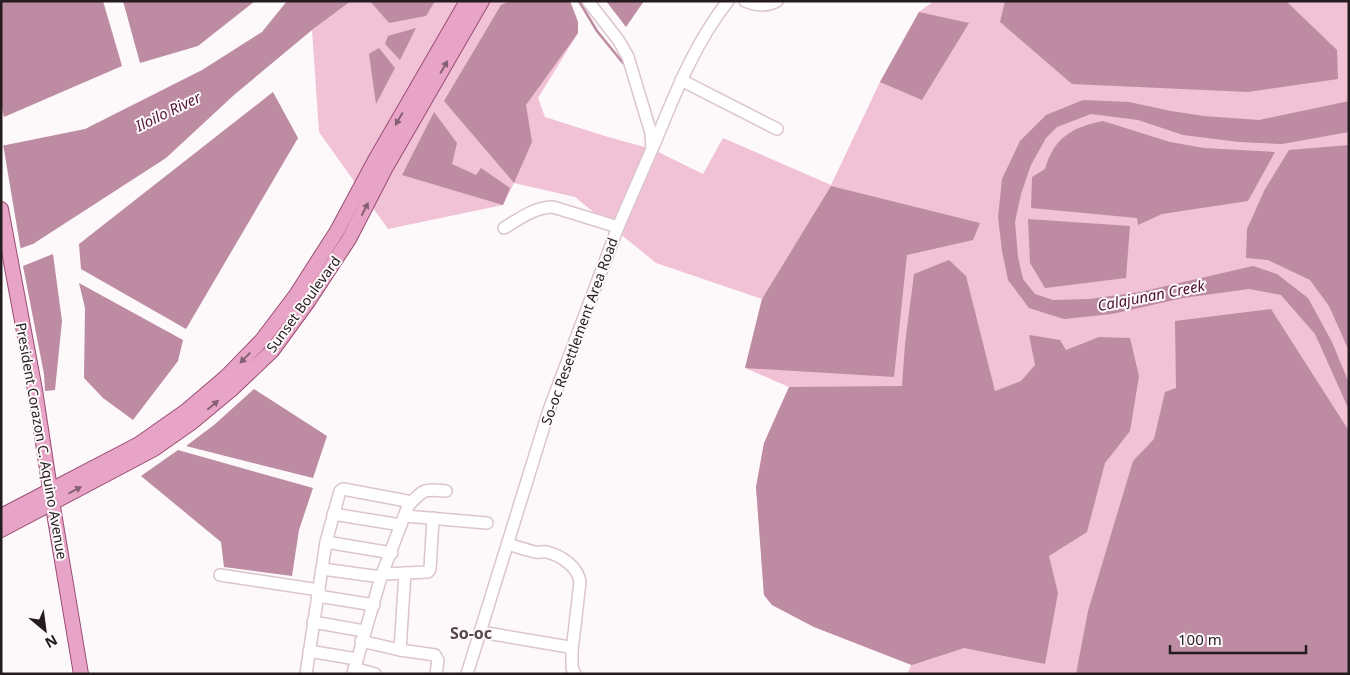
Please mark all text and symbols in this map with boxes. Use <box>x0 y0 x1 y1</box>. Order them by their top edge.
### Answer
one-way arrow <box>440 60 448 75</box>
water label: Iloilo River <box>131 86 205 136</box>
one-way arrow <box>394 113 403 126</box>
one-way arrow <box>361 202 369 216</box>
street label: So-oc Resettlement Area Road <box>536 235 622 427</box>
street label: Sunset Boulevard <box>262 252 344 356</box>
water label: Calajunan Creek <box>1096 275 1207 315</box>
street label: President Corazon C. Aquino Avenue <box>12 321 72 561</box>
one-way arrow <box>239 352 251 364</box>
one-way arrow <box>207 400 219 411</box>
one-way arrow <box>68 486 82 494</box>
north arrow <box>20 605 70 655</box>
district label: So-oc <box>450 622 492 644</box>
scale bar <box>1170 622 1306 654</box>
text: 100 m <box>1178 629 1222 649</box>
text: N <box>42 631 61 653</box>

